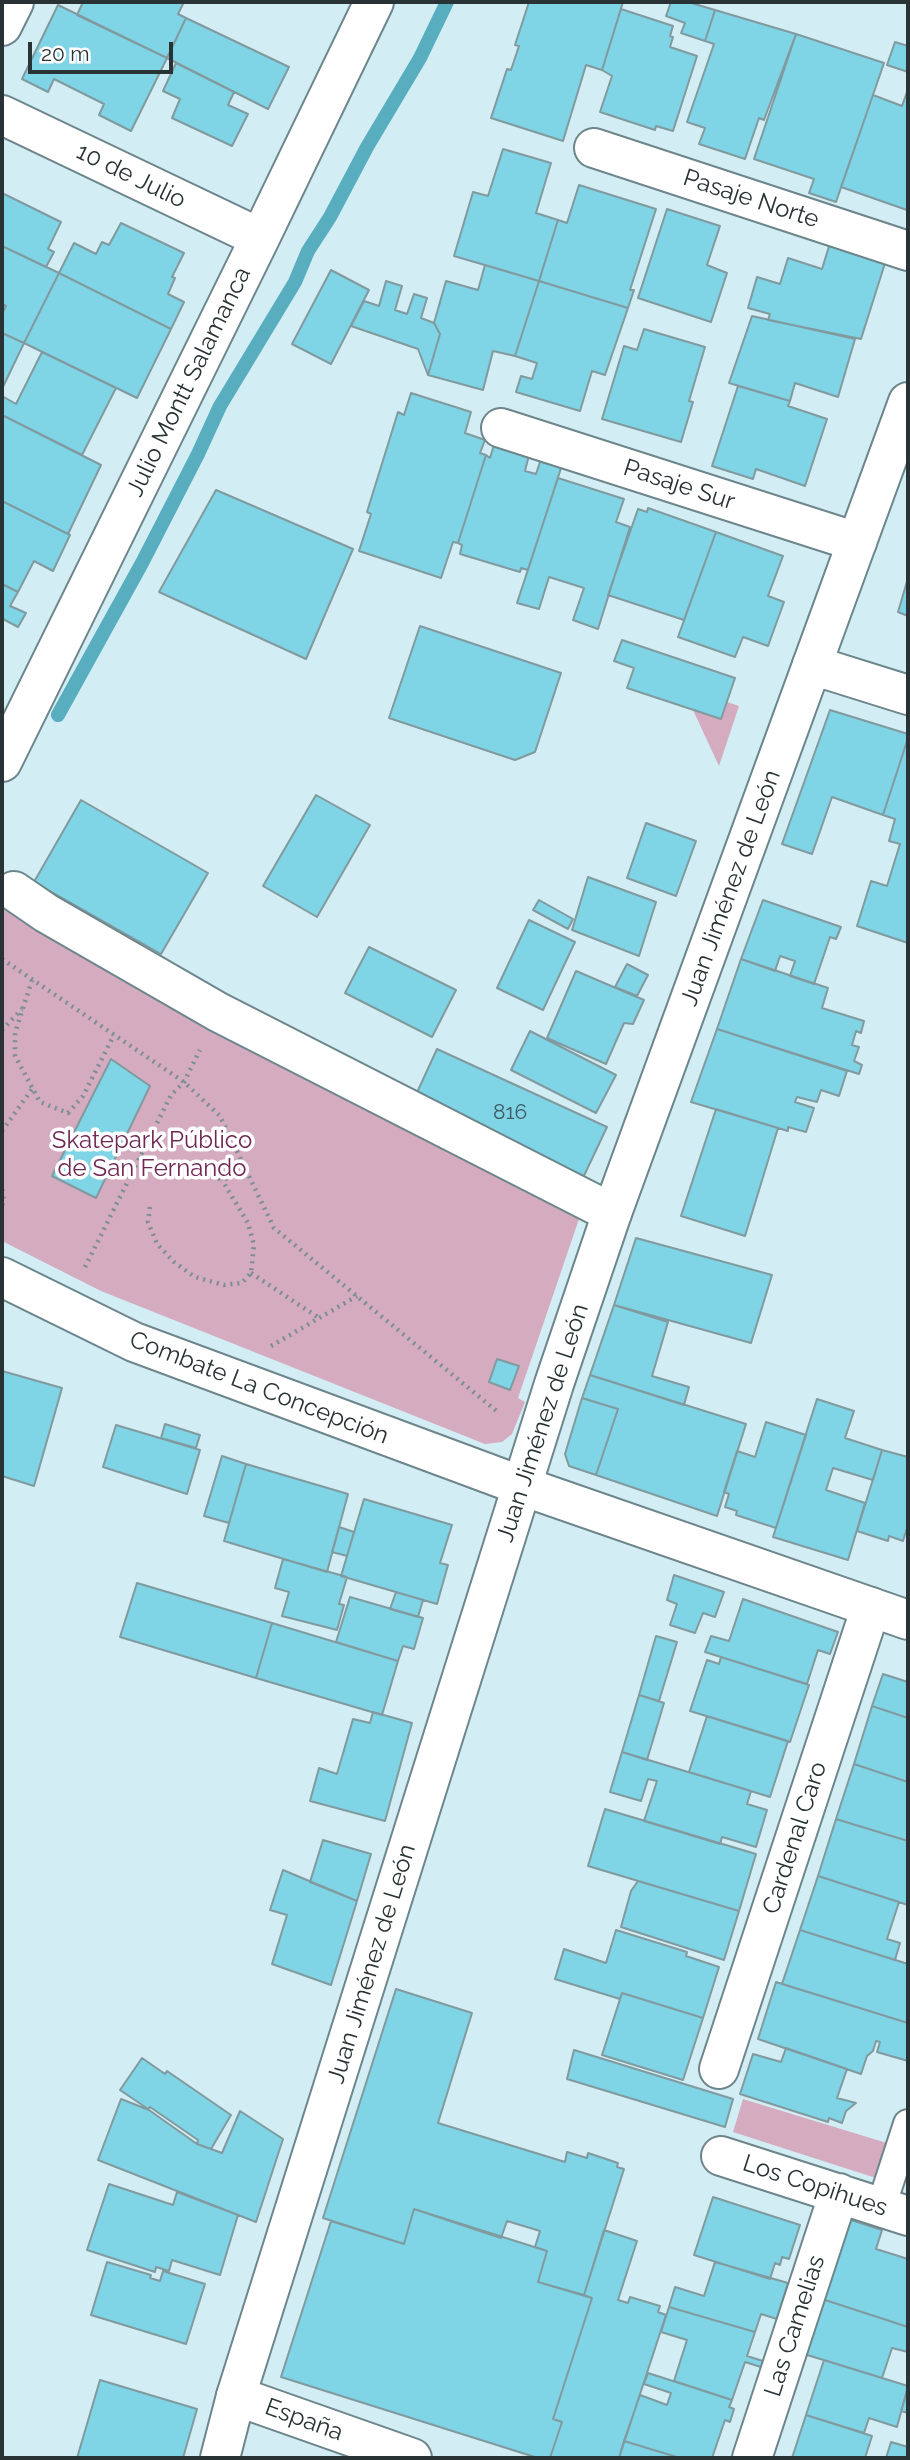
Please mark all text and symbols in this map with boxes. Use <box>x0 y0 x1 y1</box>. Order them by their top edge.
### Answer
scale bar <box>32 28 177 72</box>
text: 20 m <box>41 41 89 66</box>
street label: 10 de Julio <box>72 137 190 215</box>
street label: Pasaje Norte <box>679 164 823 234</box>
street label: Julio Montt Salamanca <box>121 263 257 501</box>
street label: Pasaje Sur <box>620 453 738 517</box>
street label: Juan Jiménez de León <box>675 766 787 1010</box>
house number: 816 <box>493 1100 527 1126</box>
park label: Skatepark Público de San Fernando <box>52 1127 252 1183</box>
street label: Juan Jiménez de León <box>491 1300 595 1546</box>
street label: Combate La Concepción <box>125 1325 393 1451</box>
street label: Cardenal Caro <box>757 1758 833 1918</box>
street label: Juan Jiménez de León <box>322 1841 422 2087</box>
street label: Los Copihues <box>739 2149 891 2223</box>
street label: Las Camelias <box>759 2252 831 2400</box>
street label: España <box>261 2393 347 2447</box>

